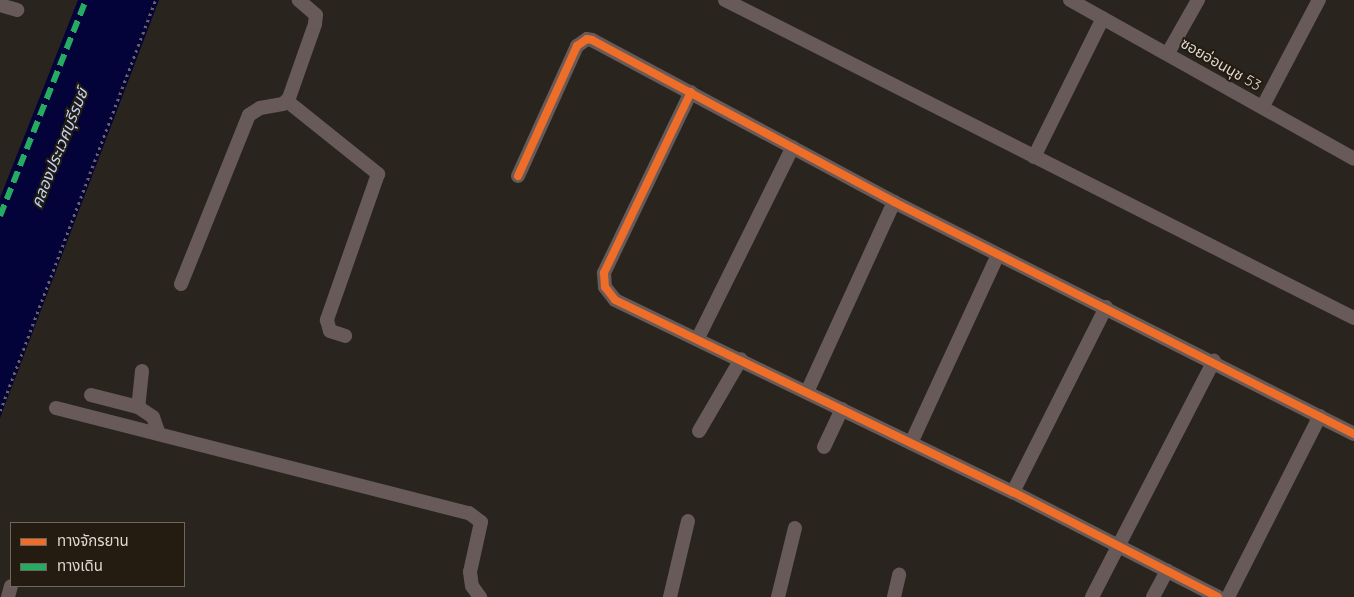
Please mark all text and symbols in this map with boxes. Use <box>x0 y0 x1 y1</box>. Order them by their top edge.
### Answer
street label: ซอยอ่อนนุช 53 <box>1178 34 1264 94</box>
water label: คลองประเวศบุรีรมย์ <box>26 86 92 210</box>
legend <box>10 522 185 587</box>
text: ทางจักรยาน <box>57 531 129 550</box>
text: ทางเดิน <box>57 556 103 575</box>

